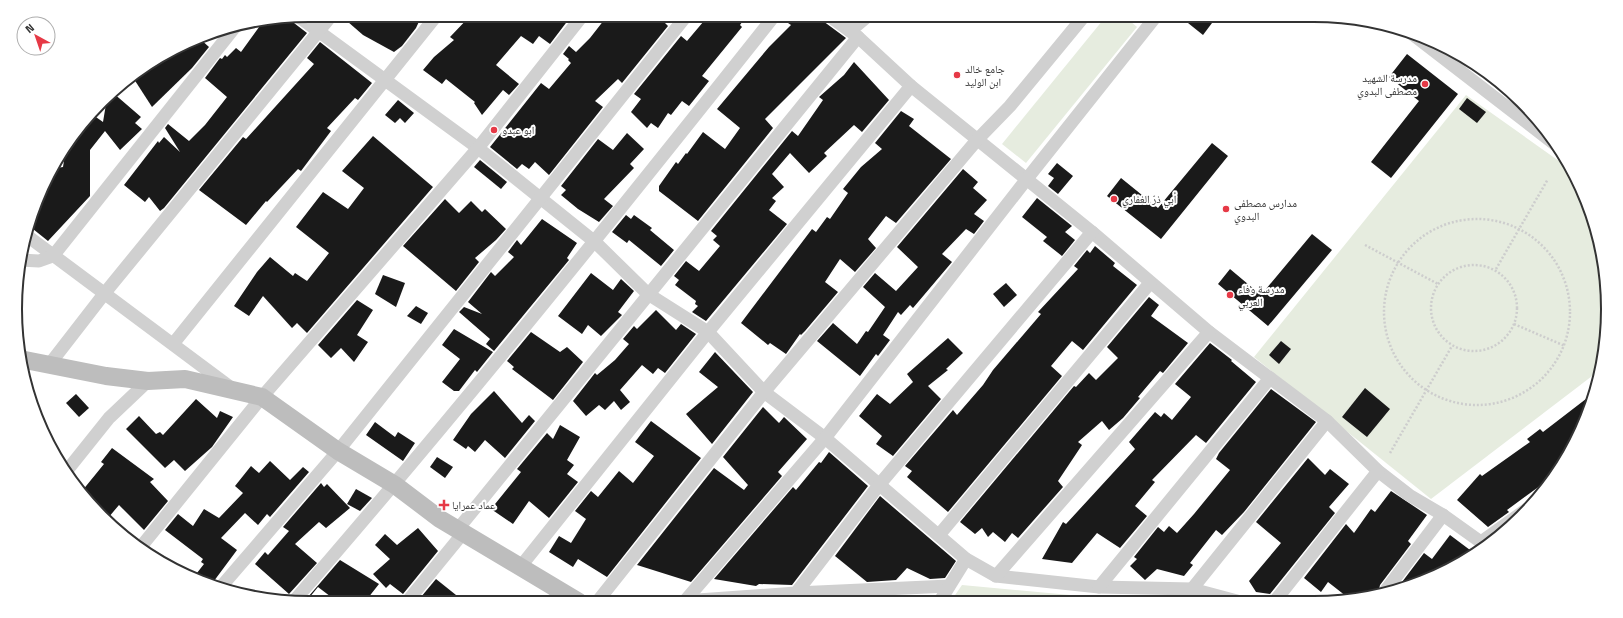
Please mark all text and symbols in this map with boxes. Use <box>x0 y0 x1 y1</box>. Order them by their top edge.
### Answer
north arrow <box>16 16 56 56</box>
text: N <box>22 20 38 37</box>
place label: جامع خالد ابن الوليد <box>965 61 1005 90</box>
marker: جامع خالد ابن الوليد <box>952 70 962 80</box>
place label: مدرسة الشهيد مصطفى البدوي <box>1357 70 1417 100</box>
marker: مدرسة الشهيد مصطفى البدوي <box>1420 79 1430 89</box>
place label: ابو عبدو <box>502 122 534 138</box>
marker: ابو عبدو <box>489 125 499 135</box>
place label: أبي ذرّ الغفاري <box>1122 191 1176 208</box>
marker: أبي ذرّ الغفاري <box>1109 194 1119 204</box>
place label: مدارس مصطفى البدوي <box>1234 195 1297 225</box>
marker: مدارس مصطفى البدوي <box>1221 204 1231 214</box>
place label: مدرسة وفاء العربي <box>1238 281 1284 311</box>
marker: مدرسة وفاء العربي <box>1225 290 1235 300</box>
place label: عماد عمرايا <box>452 497 496 513</box>
marker: عماد عمرايا <box>439 500 449 510</box>

